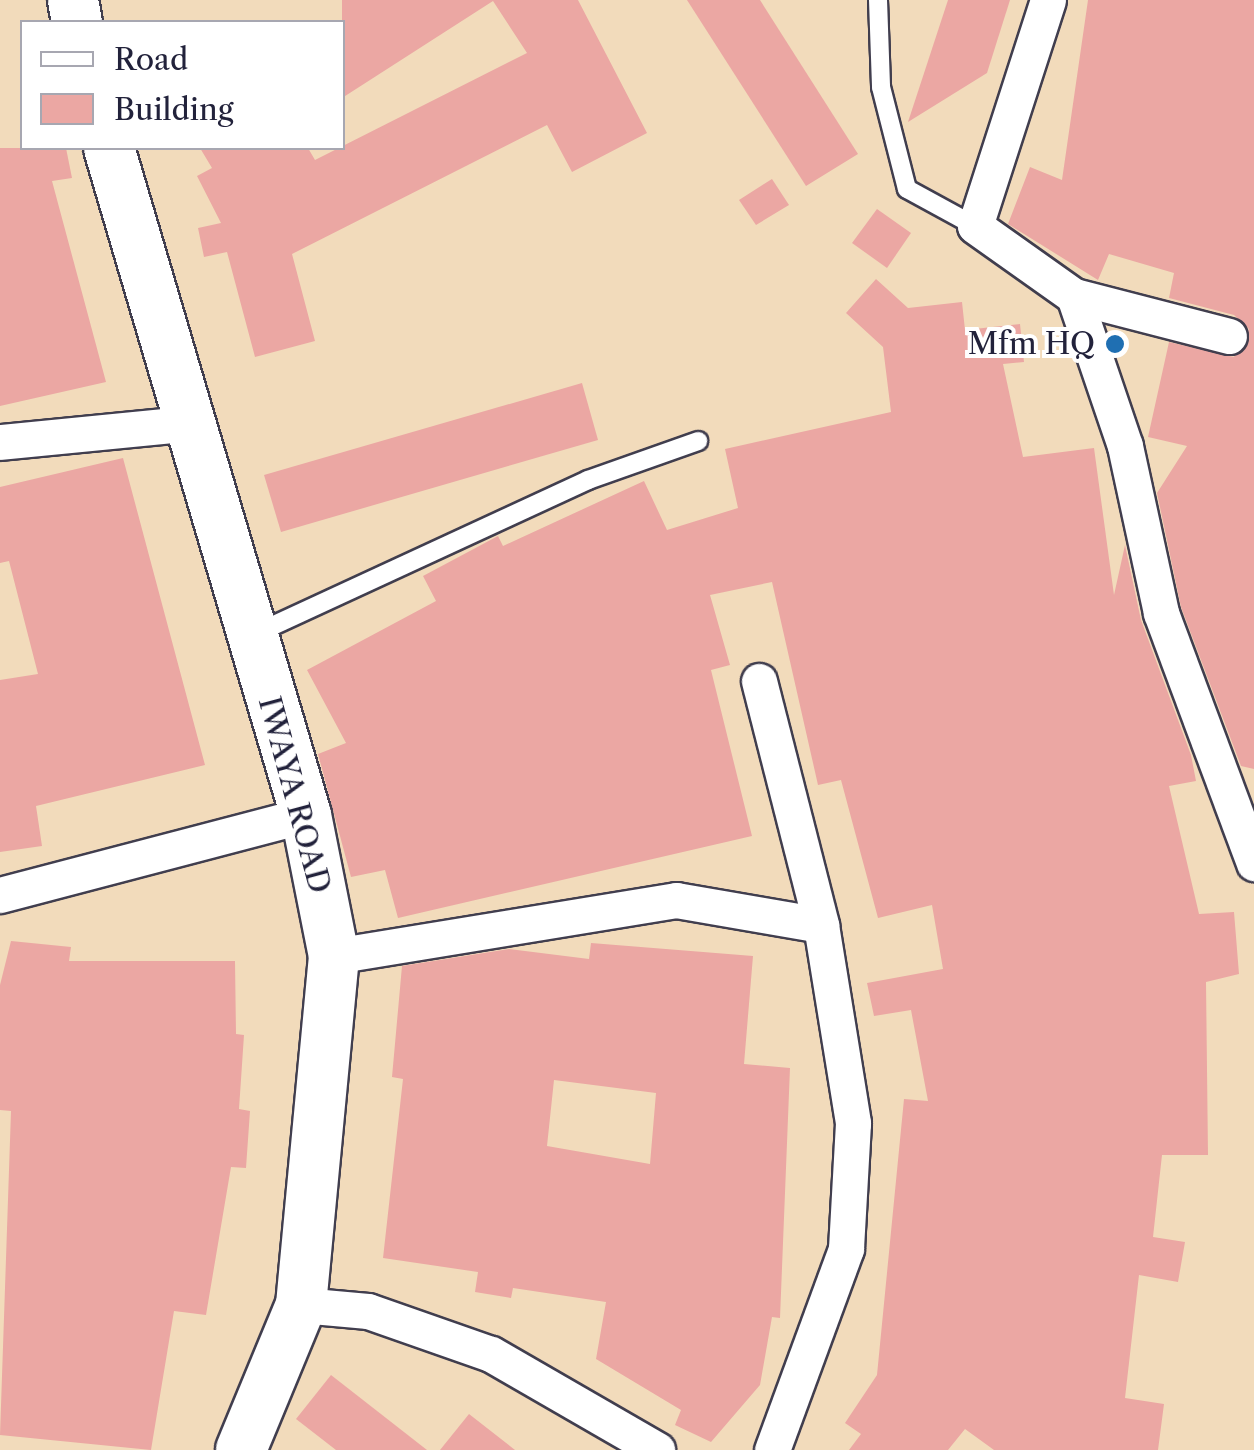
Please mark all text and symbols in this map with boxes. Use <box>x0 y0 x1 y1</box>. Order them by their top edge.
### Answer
legend <box>20 20 345 150</box>
text: Road <box>114 41 188 78</box>
text: Building <box>114 91 234 128</box>
place label: Mfm HQ <box>968 326 1095 362</box>
marker: Mfm HQ <box>1104 333 1126 355</box>
street label: IWAYA ROAD <box>250 692 338 898</box>

